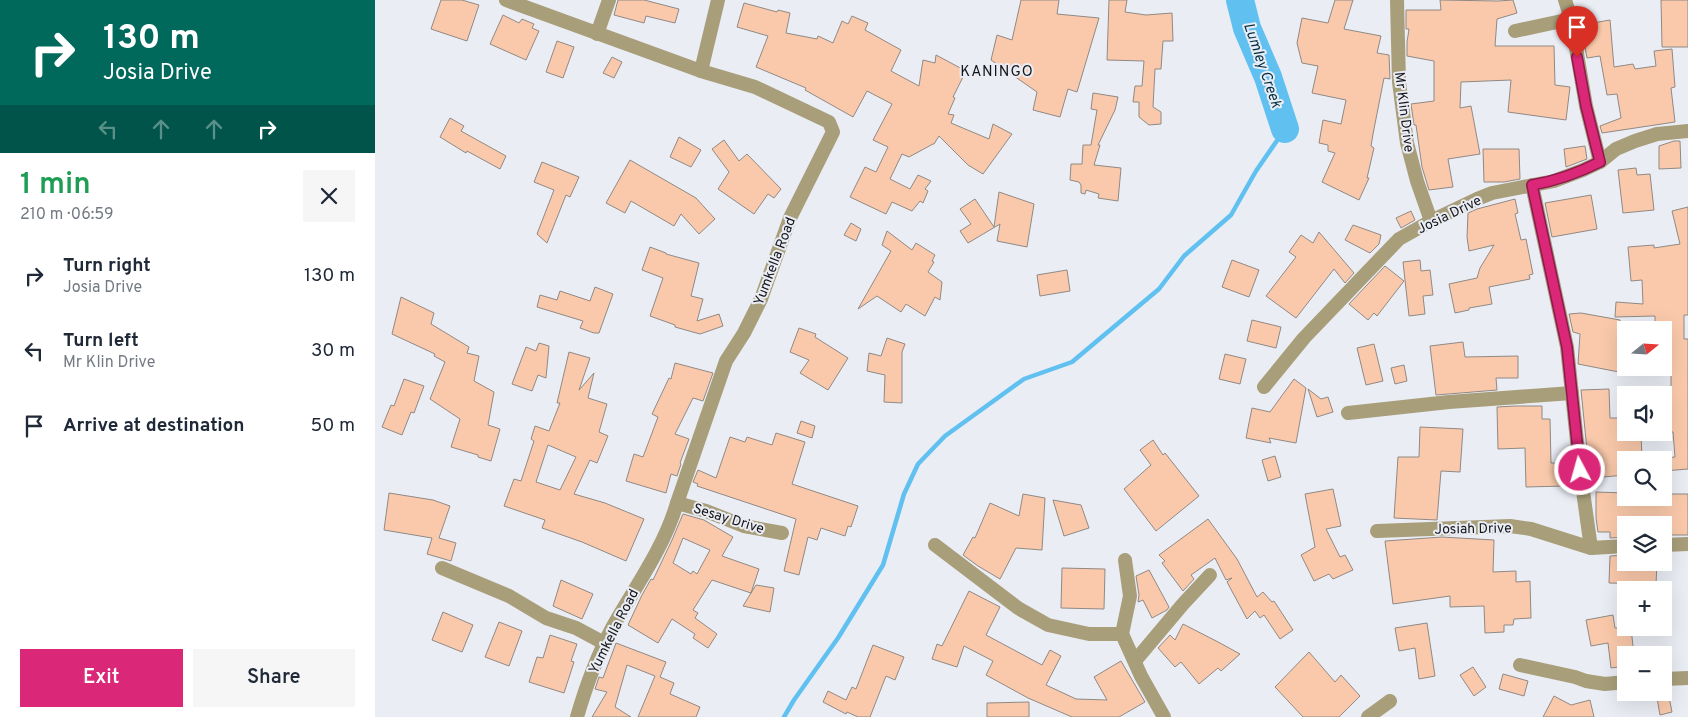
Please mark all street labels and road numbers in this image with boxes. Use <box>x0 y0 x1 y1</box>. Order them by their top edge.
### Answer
street label: Mr Klin Drive <box>1390 71 1417 153</box>
street label: Josia Drive <box>1415 193 1485 238</box>
street label: Yumkella Road <box>751 215 800 308</box>
street label: Sesay Drive <box>691 501 766 538</box>
street label: Josiah Drive <box>1434 520 1512 539</box>
street label: Yumkella Road <box>586 586 643 677</box>

